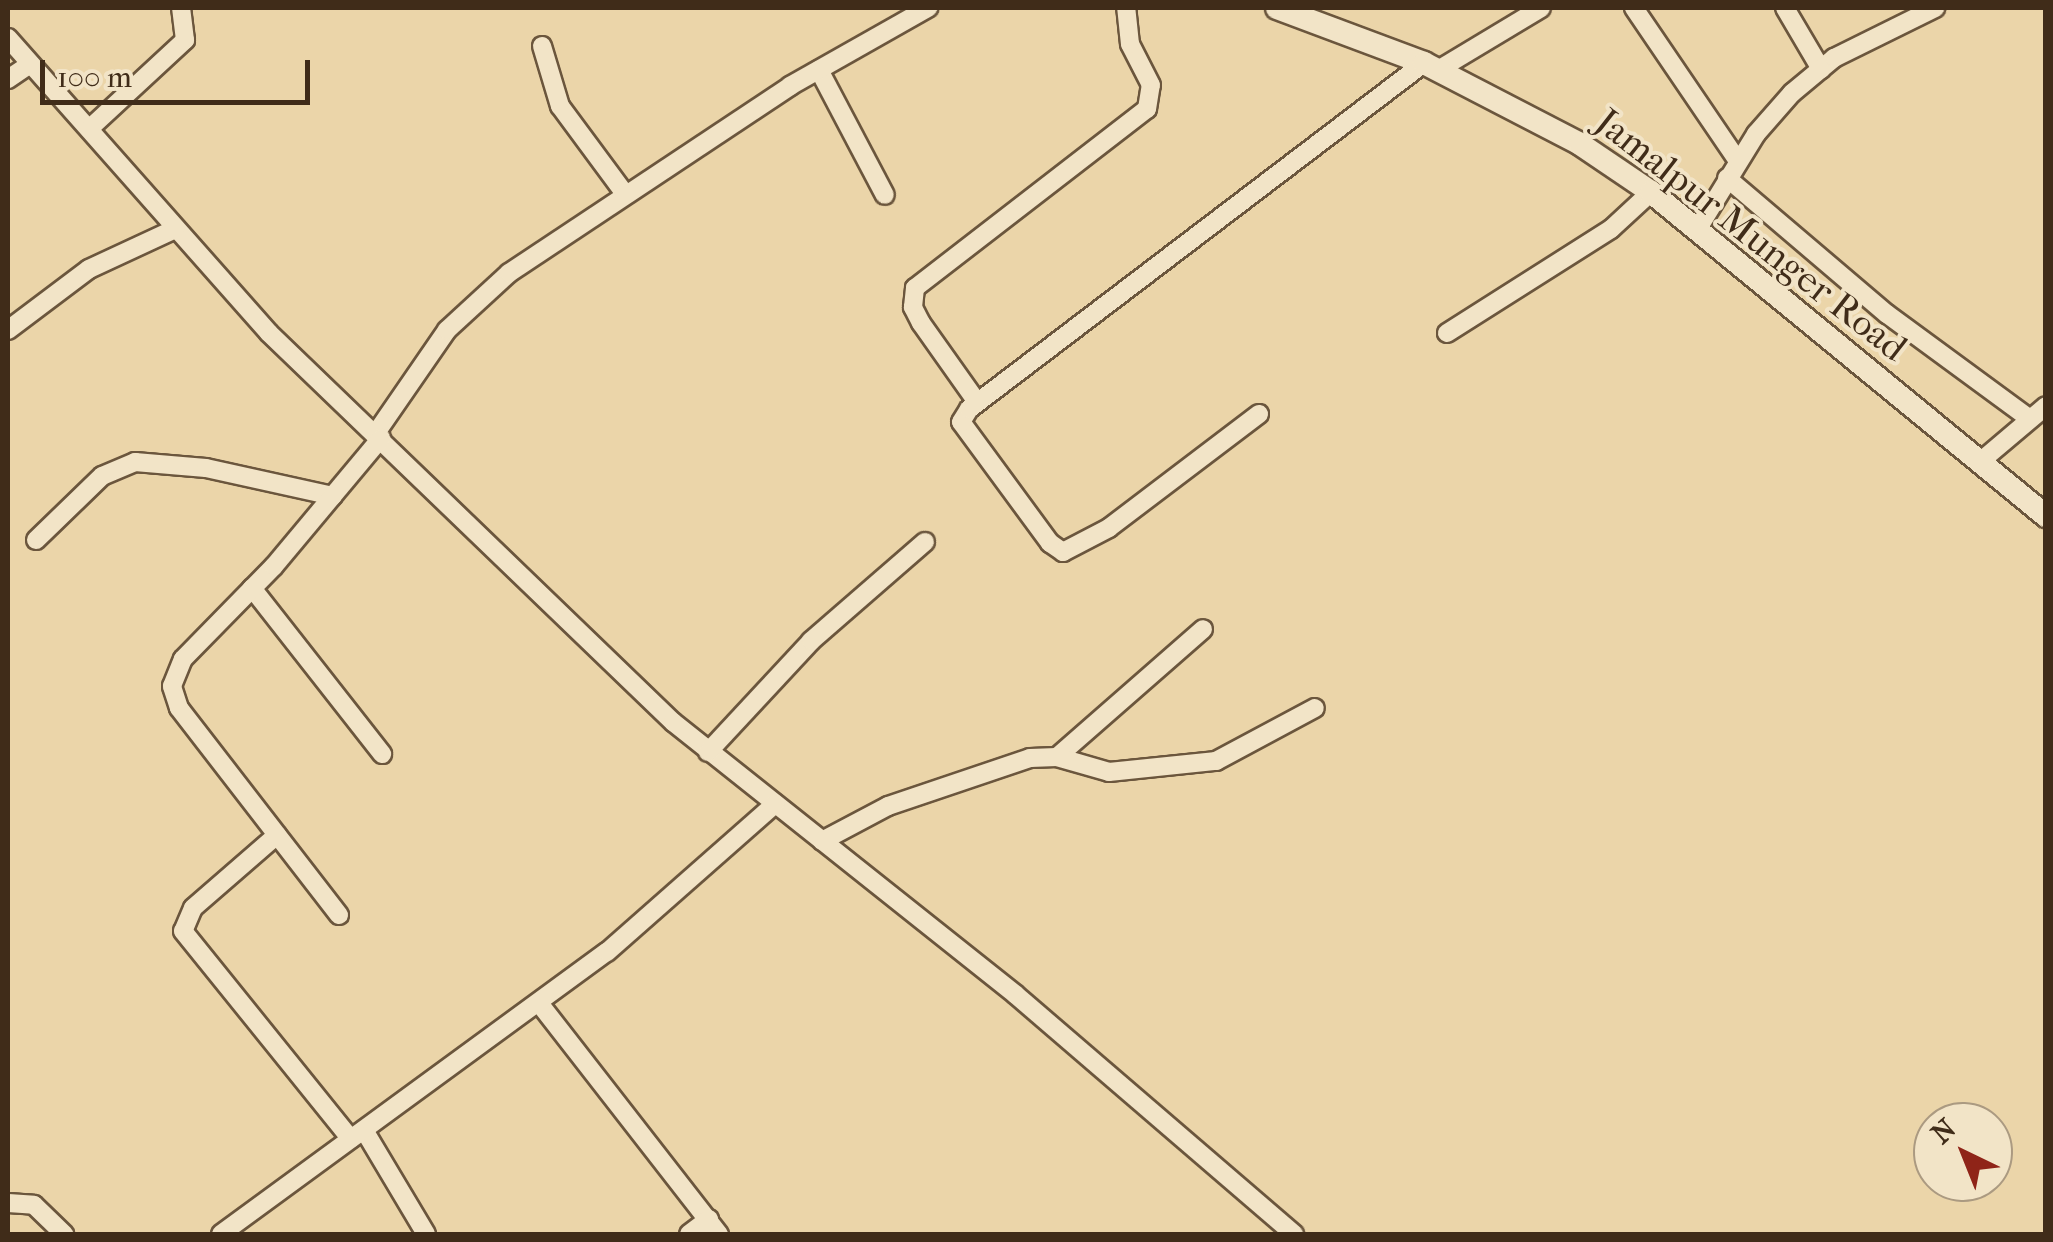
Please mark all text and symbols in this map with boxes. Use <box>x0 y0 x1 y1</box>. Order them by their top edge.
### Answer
scale bar <box>45 40 315 102</box>
text: 100 m <box>57 60 132 95</box>
street label: Jamalpur Munger Road <box>1586 99 1916 371</box>
north arrow <box>1913 1102 2013 1202</box>
text: N <box>1925 1112 1963 1150</box>

